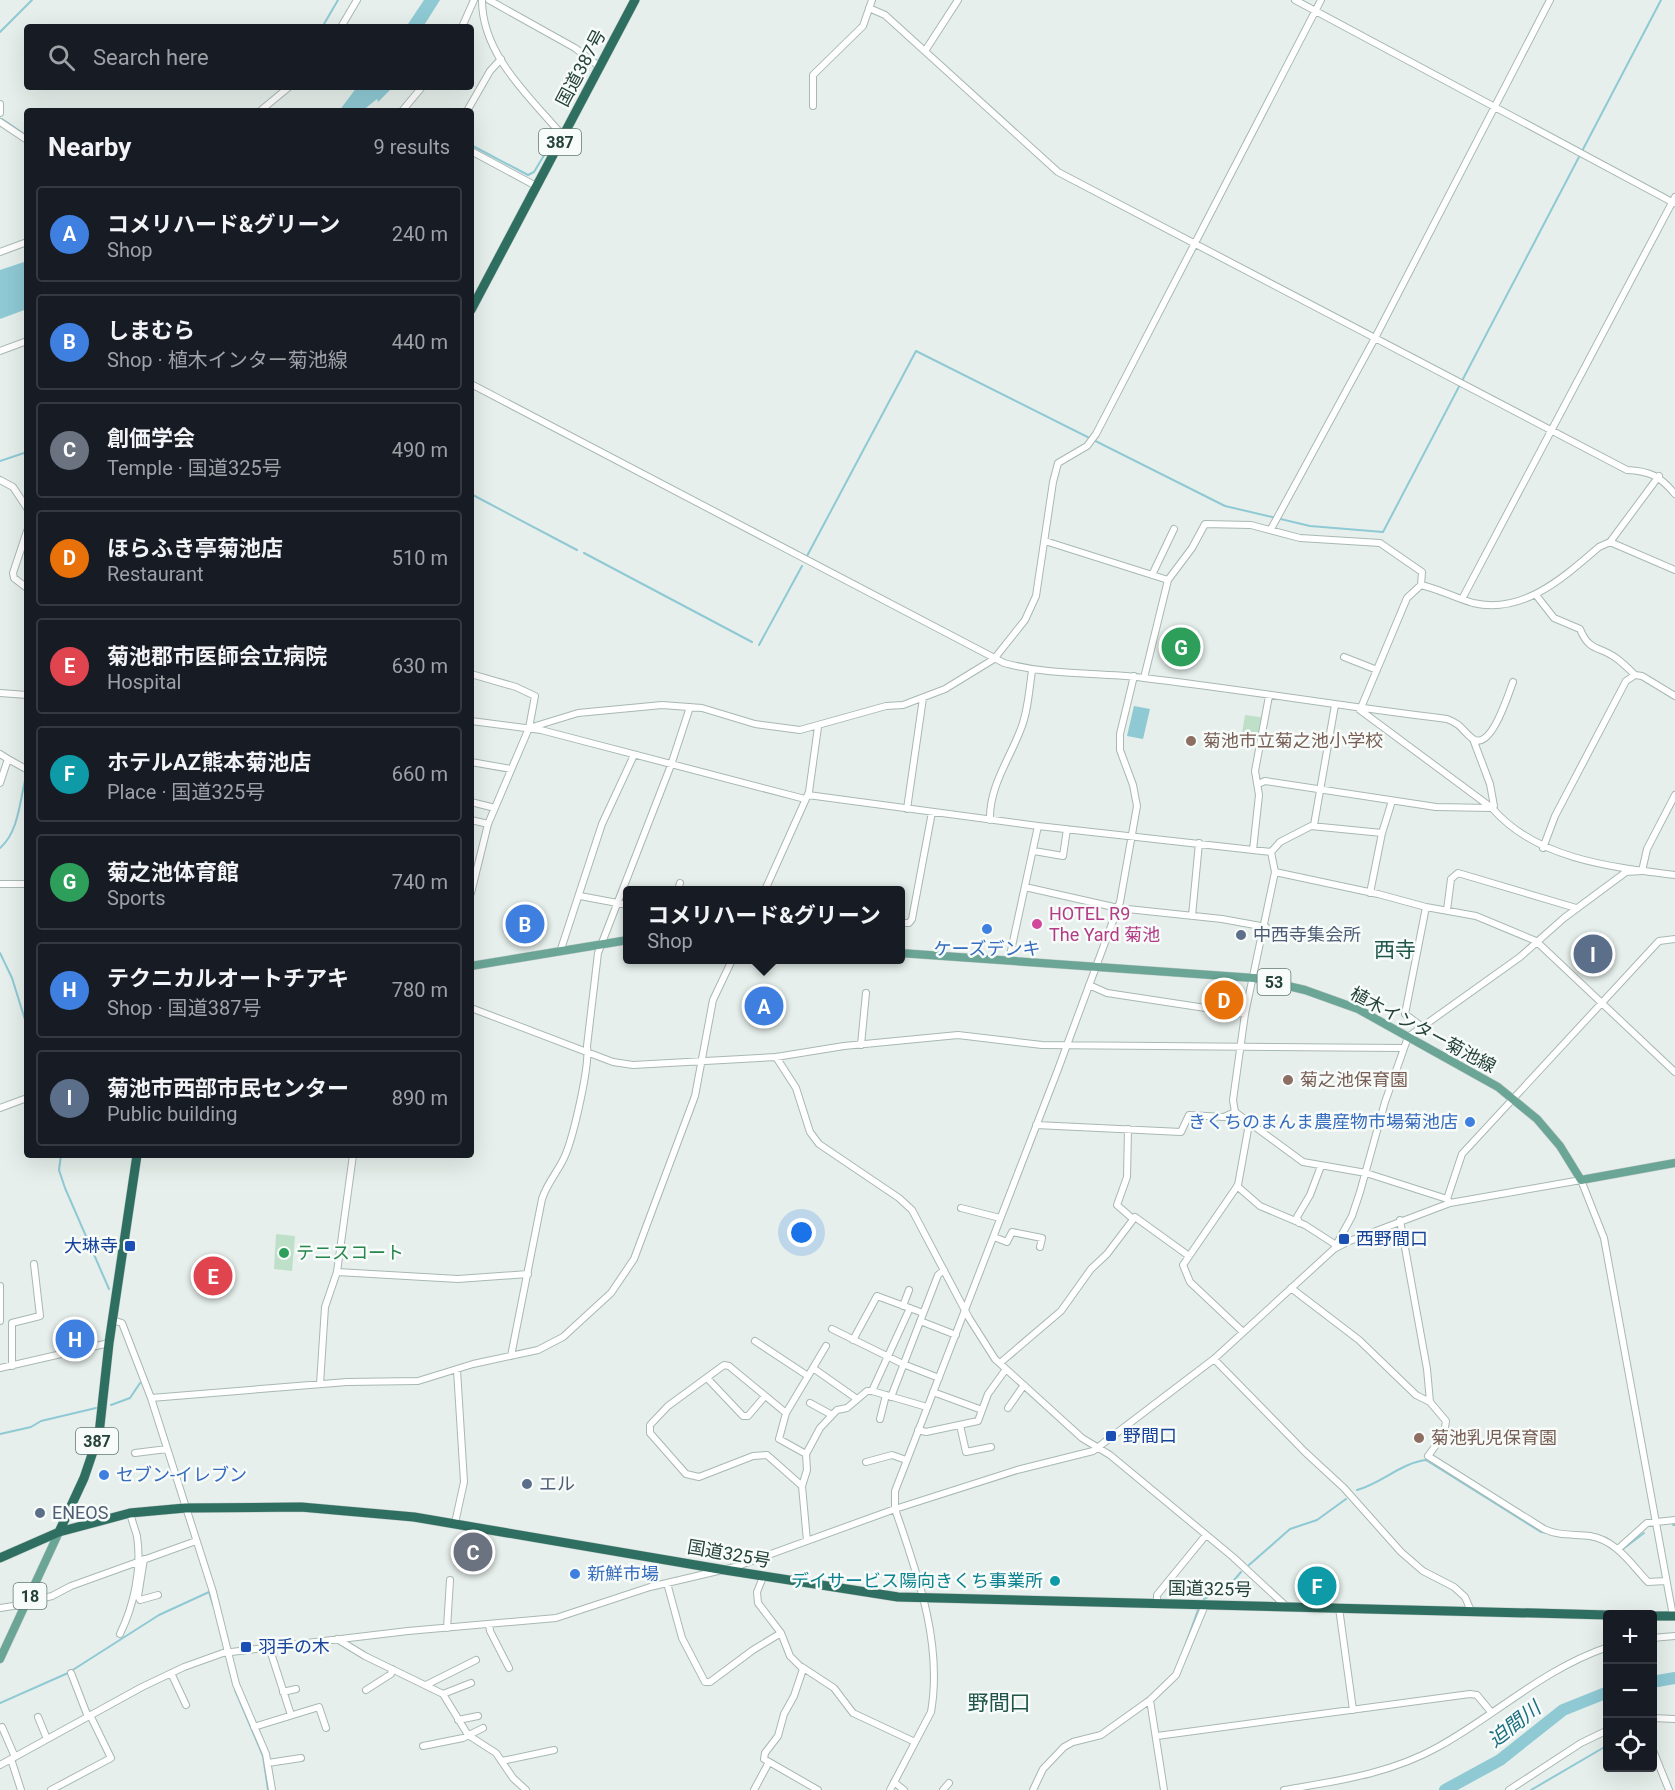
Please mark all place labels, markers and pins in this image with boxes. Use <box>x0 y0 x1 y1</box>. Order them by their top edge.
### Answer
pin: G <box>1162 624 1200 670</box>
place label: 菊池市立菊之池小学校 <box>1203 730 1383 751</box>
marker: 菊池市立菊之池小学校 <box>1184 734 1198 748</box>
pin: B <box>506 902 544 946</box>
place label: HOTEL R9 The Yard 菊池 <box>1049 903 1160 945</box>
marker: HOTEL R9 The Yard 菊池 <box>1030 917 1044 931</box>
marker: ケーズデンキ <box>980 922 994 936</box>
place label: 中西寺集会所 <box>1253 924 1361 945</box>
marker: 中西寺集会所 <box>1234 928 1248 942</box>
pin: I <box>1574 932 1612 976</box>
place label: ケーズデンキ <box>933 938 1041 959</box>
pin: D <box>1204 978 1244 1022</box>
pin: A <box>744 984 783 1028</box>
place label: 菊之池保育園 <box>1300 1069 1408 1090</box>
marker: 菊之池保育園 <box>1281 1073 1295 1087</box>
place label: きくちのまんま農産物市場菊池店 <box>1188 1111 1458 1132</box>
marker: きくちのまんま農産物市場菊池店 <box>1463 1115 1477 1129</box>
place label: 西野間口 <box>1356 1228 1428 1249</box>
marker: 西野間口 <box>1337 1232 1351 1246</box>
place label: 大琳寺 <box>64 1235 118 1256</box>
marker: 大琳寺 <box>123 1239 137 1253</box>
place label: テニスコート <box>296 1242 404 1263</box>
marker: テニスコート <box>277 1246 291 1260</box>
pin: E <box>194 1254 232 1298</box>
pin: H <box>56 1316 94 1362</box>
place label: 野間口 <box>1123 1425 1177 1446</box>
place label: 菊池乳児保育園 <box>1431 1427 1557 1448</box>
marker: 野間口 <box>1104 1429 1118 1443</box>
marker: 菊池乳児保育園 <box>1412 1431 1426 1445</box>
place label: セブン-イレブン <box>116 1464 247 1485</box>
marker: セブン-イレブン <box>97 1468 111 1482</box>
place label: エル <box>539 1473 575 1494</box>
marker: エル <box>520 1477 534 1491</box>
place label: ENEOS <box>52 1502 109 1523</box>
marker: ENEOS <box>33 1506 47 1520</box>
pin: C <box>454 1530 492 1574</box>
place label: 新鮮市場 <box>587 1563 659 1584</box>
pin: F <box>1298 1564 1336 1608</box>
marker: 新鮮市場 <box>568 1567 582 1581</box>
place label: デイサービス陽向きくち事業所 <box>791 1570 1043 1591</box>
marker: デイサービス陽向きくち事業所 <box>1048 1574 1062 1588</box>
place label: 羽手の木 <box>258 1636 330 1657</box>
marker: 羽手の木 <box>239 1640 253 1654</box>

